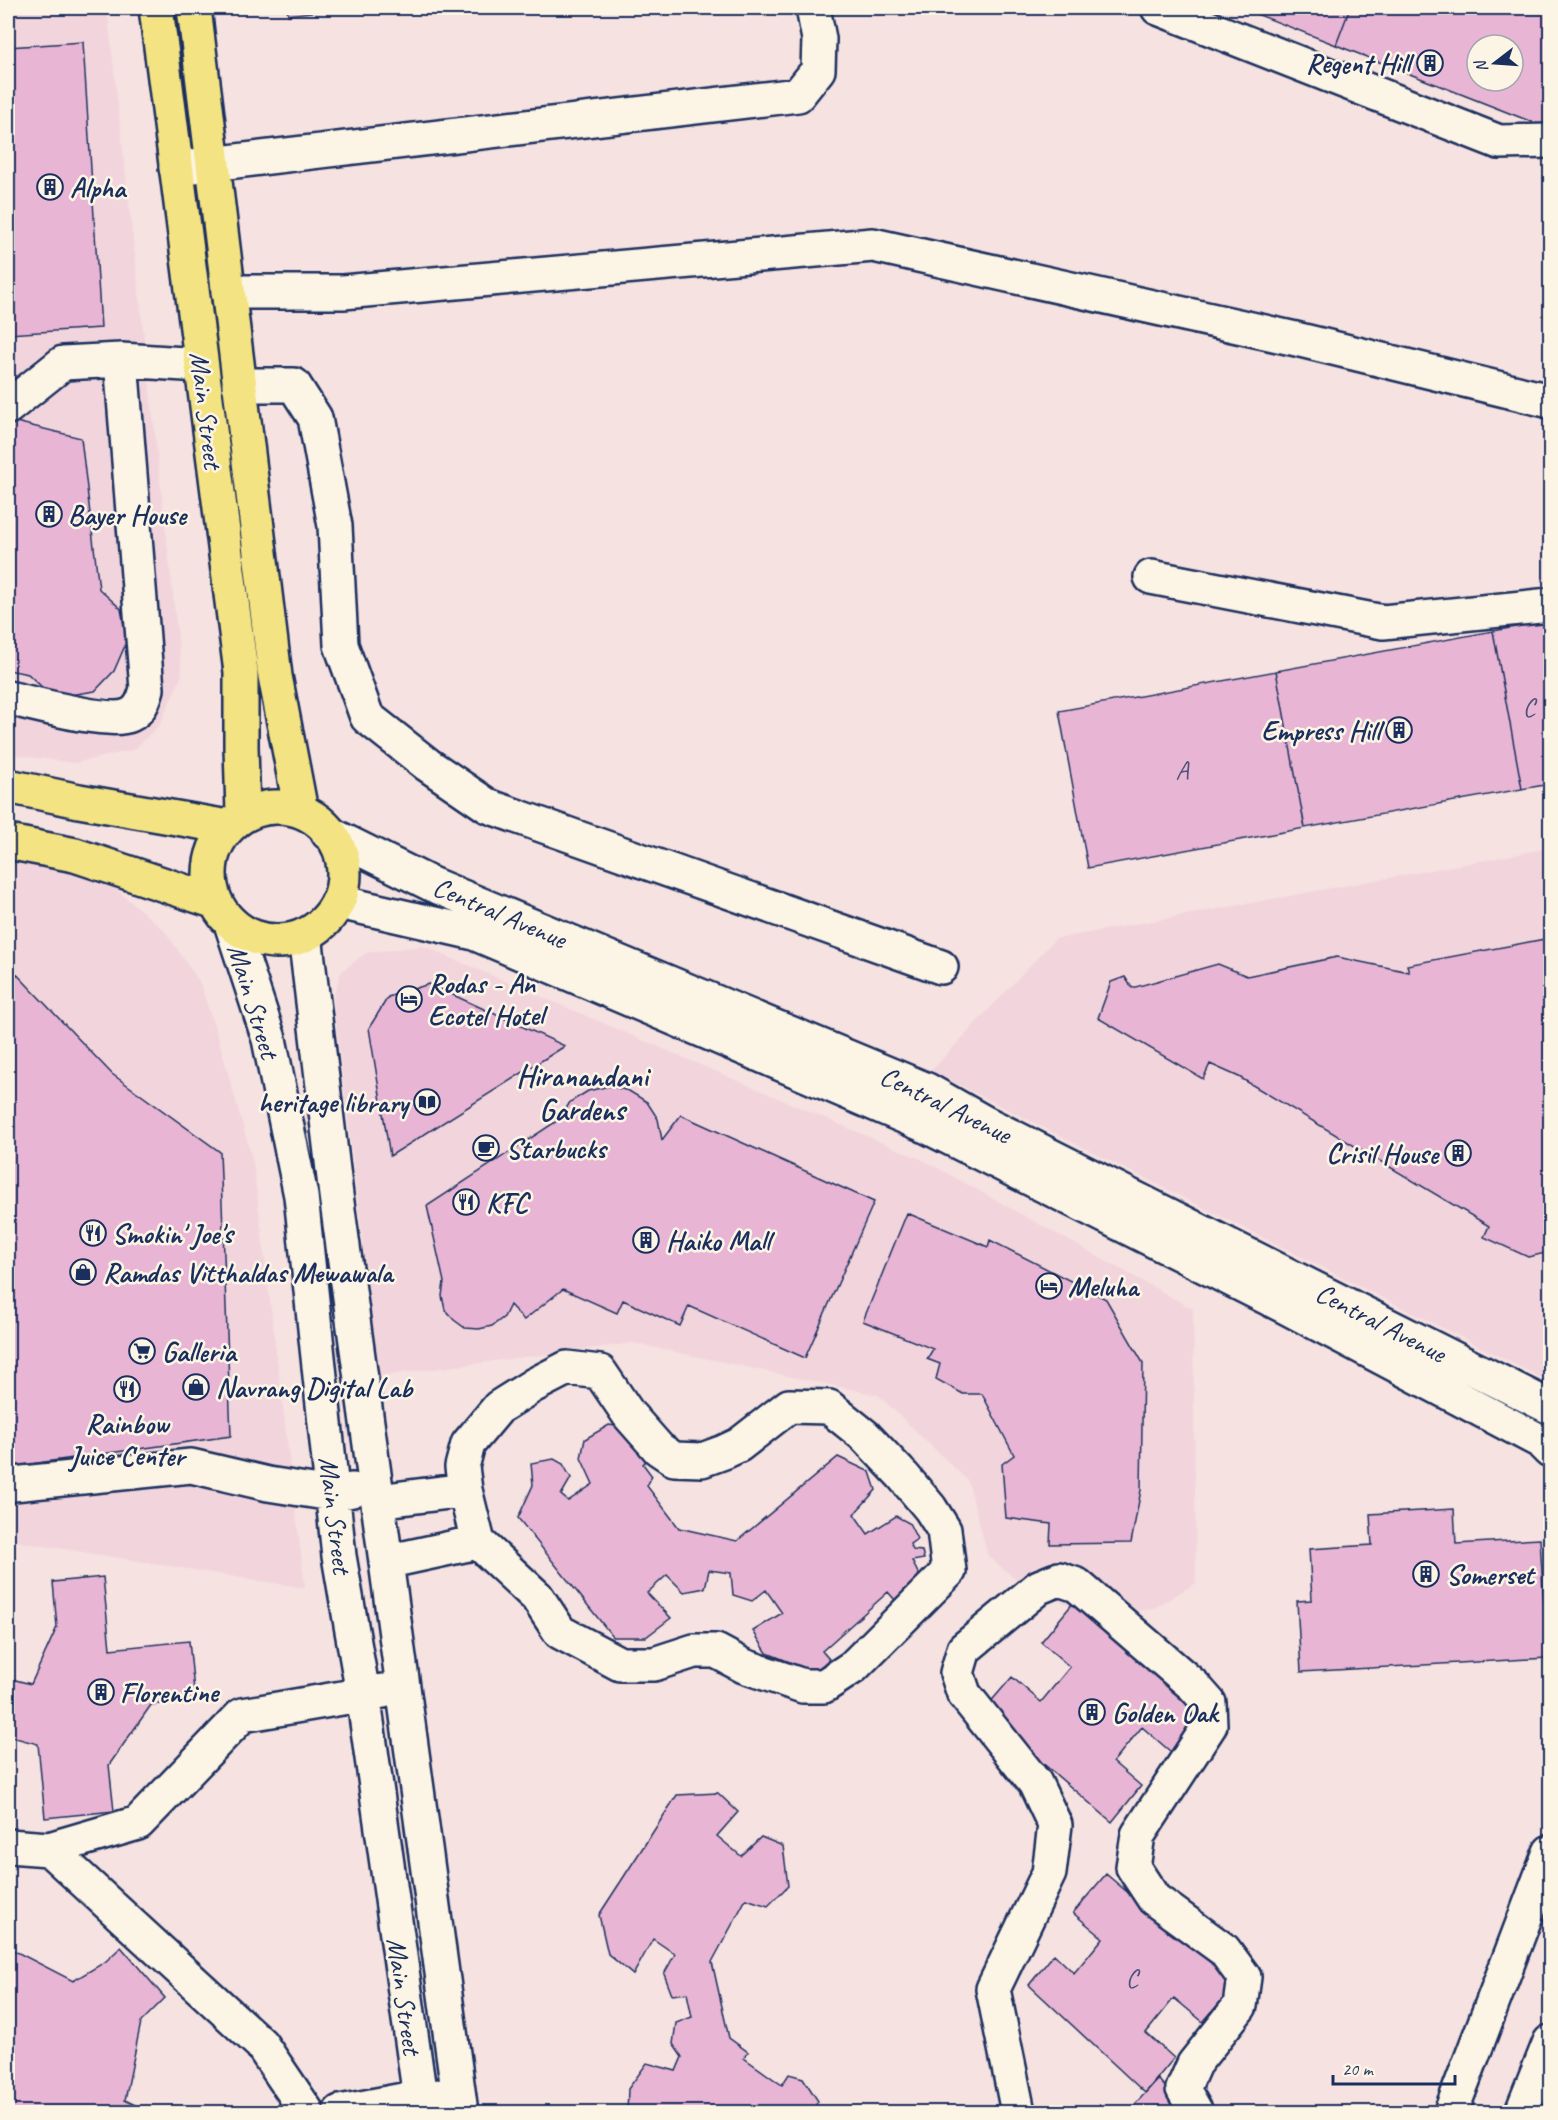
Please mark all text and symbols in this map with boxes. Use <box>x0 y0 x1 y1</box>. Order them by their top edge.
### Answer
north arrow <box>1465 33 1525 93</box>
place label: Regent Hill <box>1306 46 1415 81</box>
building icon: Regent Hill <box>1415 48 1445 78</box>
text: N <box>1470 56 1493 75</box>
place label: Alpha <box>70 170 128 205</box>
building icon: Alpha <box>35 172 65 202</box>
street label: Main Street <box>182 350 231 473</box>
place label: Bayer House <box>68 497 189 532</box>
building icon: Bayer House <box>34 499 64 529</box>
house number: C <box>1523 691 1538 724</box>
place label: Empress Hill <box>1261 713 1386 748</box>
building icon: Empress Hill <box>1384 715 1414 745</box>
house number: A <box>1175 754 1190 787</box>
street label: Central Avenue <box>428 869 574 957</box>
street label: Main Street <box>220 940 288 1065</box>
place label: Rodas - An Ecotel Hotel <box>428 966 548 1033</box>
hotel icon: Rodas - An Ecotel Hotel <box>394 984 424 1014</box>
district label: Hiranandani Gardens <box>516 1057 652 1129</box>
street label: Central Avenue <box>875 1058 1019 1152</box>
place label: heritage library <box>258 1085 411 1120</box>
library icon: heritage library <box>412 1087 442 1117</box>
place label: Starbucks <box>506 1131 609 1166</box>
cafe icon: Starbucks <box>471 1133 501 1163</box>
place label: Crisil House <box>1326 1136 1441 1171</box>
building icon: Crisil House <box>1443 1138 1473 1168</box>
place label: KFC <box>486 1185 532 1220</box>
restaurant icon: KFC <box>451 1187 481 1217</box>
place label: Smokin' Joe's <box>112 1216 236 1251</box>
restaurant icon: Smokin' Joe's <box>78 1218 108 1248</box>
place label: Haiko Mall <box>666 1223 775 1258</box>
building icon: Haiko Mall <box>631 1225 661 1255</box>
place label: Ramdas Vitthaldas Mewawala <box>103 1255 395 1290</box>
shop icon: Ramdas Vitthaldas Mewawala <box>68 1257 98 1287</box>
place label: Meluha <box>1068 1269 1140 1304</box>
hotel icon: Meluha <box>1034 1271 1064 1301</box>
street label: Central Avenue <box>1310 1275 1453 1371</box>
place label: Galleria <box>162 1334 238 1369</box>
supermarket icon: Galleria <box>127 1336 157 1366</box>
place label: Navrang Digital Lab <box>216 1370 414 1405</box>
shop icon: Navrang Digital Lab <box>181 1372 211 1402</box>
restaurant icon: Rainbow Juice Center <box>112 1374 142 1404</box>
place label: Rainbow Juice Center <box>67 1406 187 1473</box>
street label: Main Street <box>311 1455 360 1578</box>
place label: Somerset <box>1446 1557 1536 1592</box>
building icon: Somerset <box>1411 1559 1441 1589</box>
place label: Florentine <box>120 1675 221 1710</box>
building icon: Florentine <box>86 1677 116 1707</box>
place label: Golden Oak <box>1112 1695 1220 1730</box>
building icon: Golden Oak <box>1077 1697 1107 1727</box>
street label: Main Street <box>379 1935 430 2059</box>
house number: C <box>1126 1962 1141 1995</box>
scale bar <box>1333 2048 1454 2086</box>
text: 20 m <box>1342 2058 1375 2080</box>

